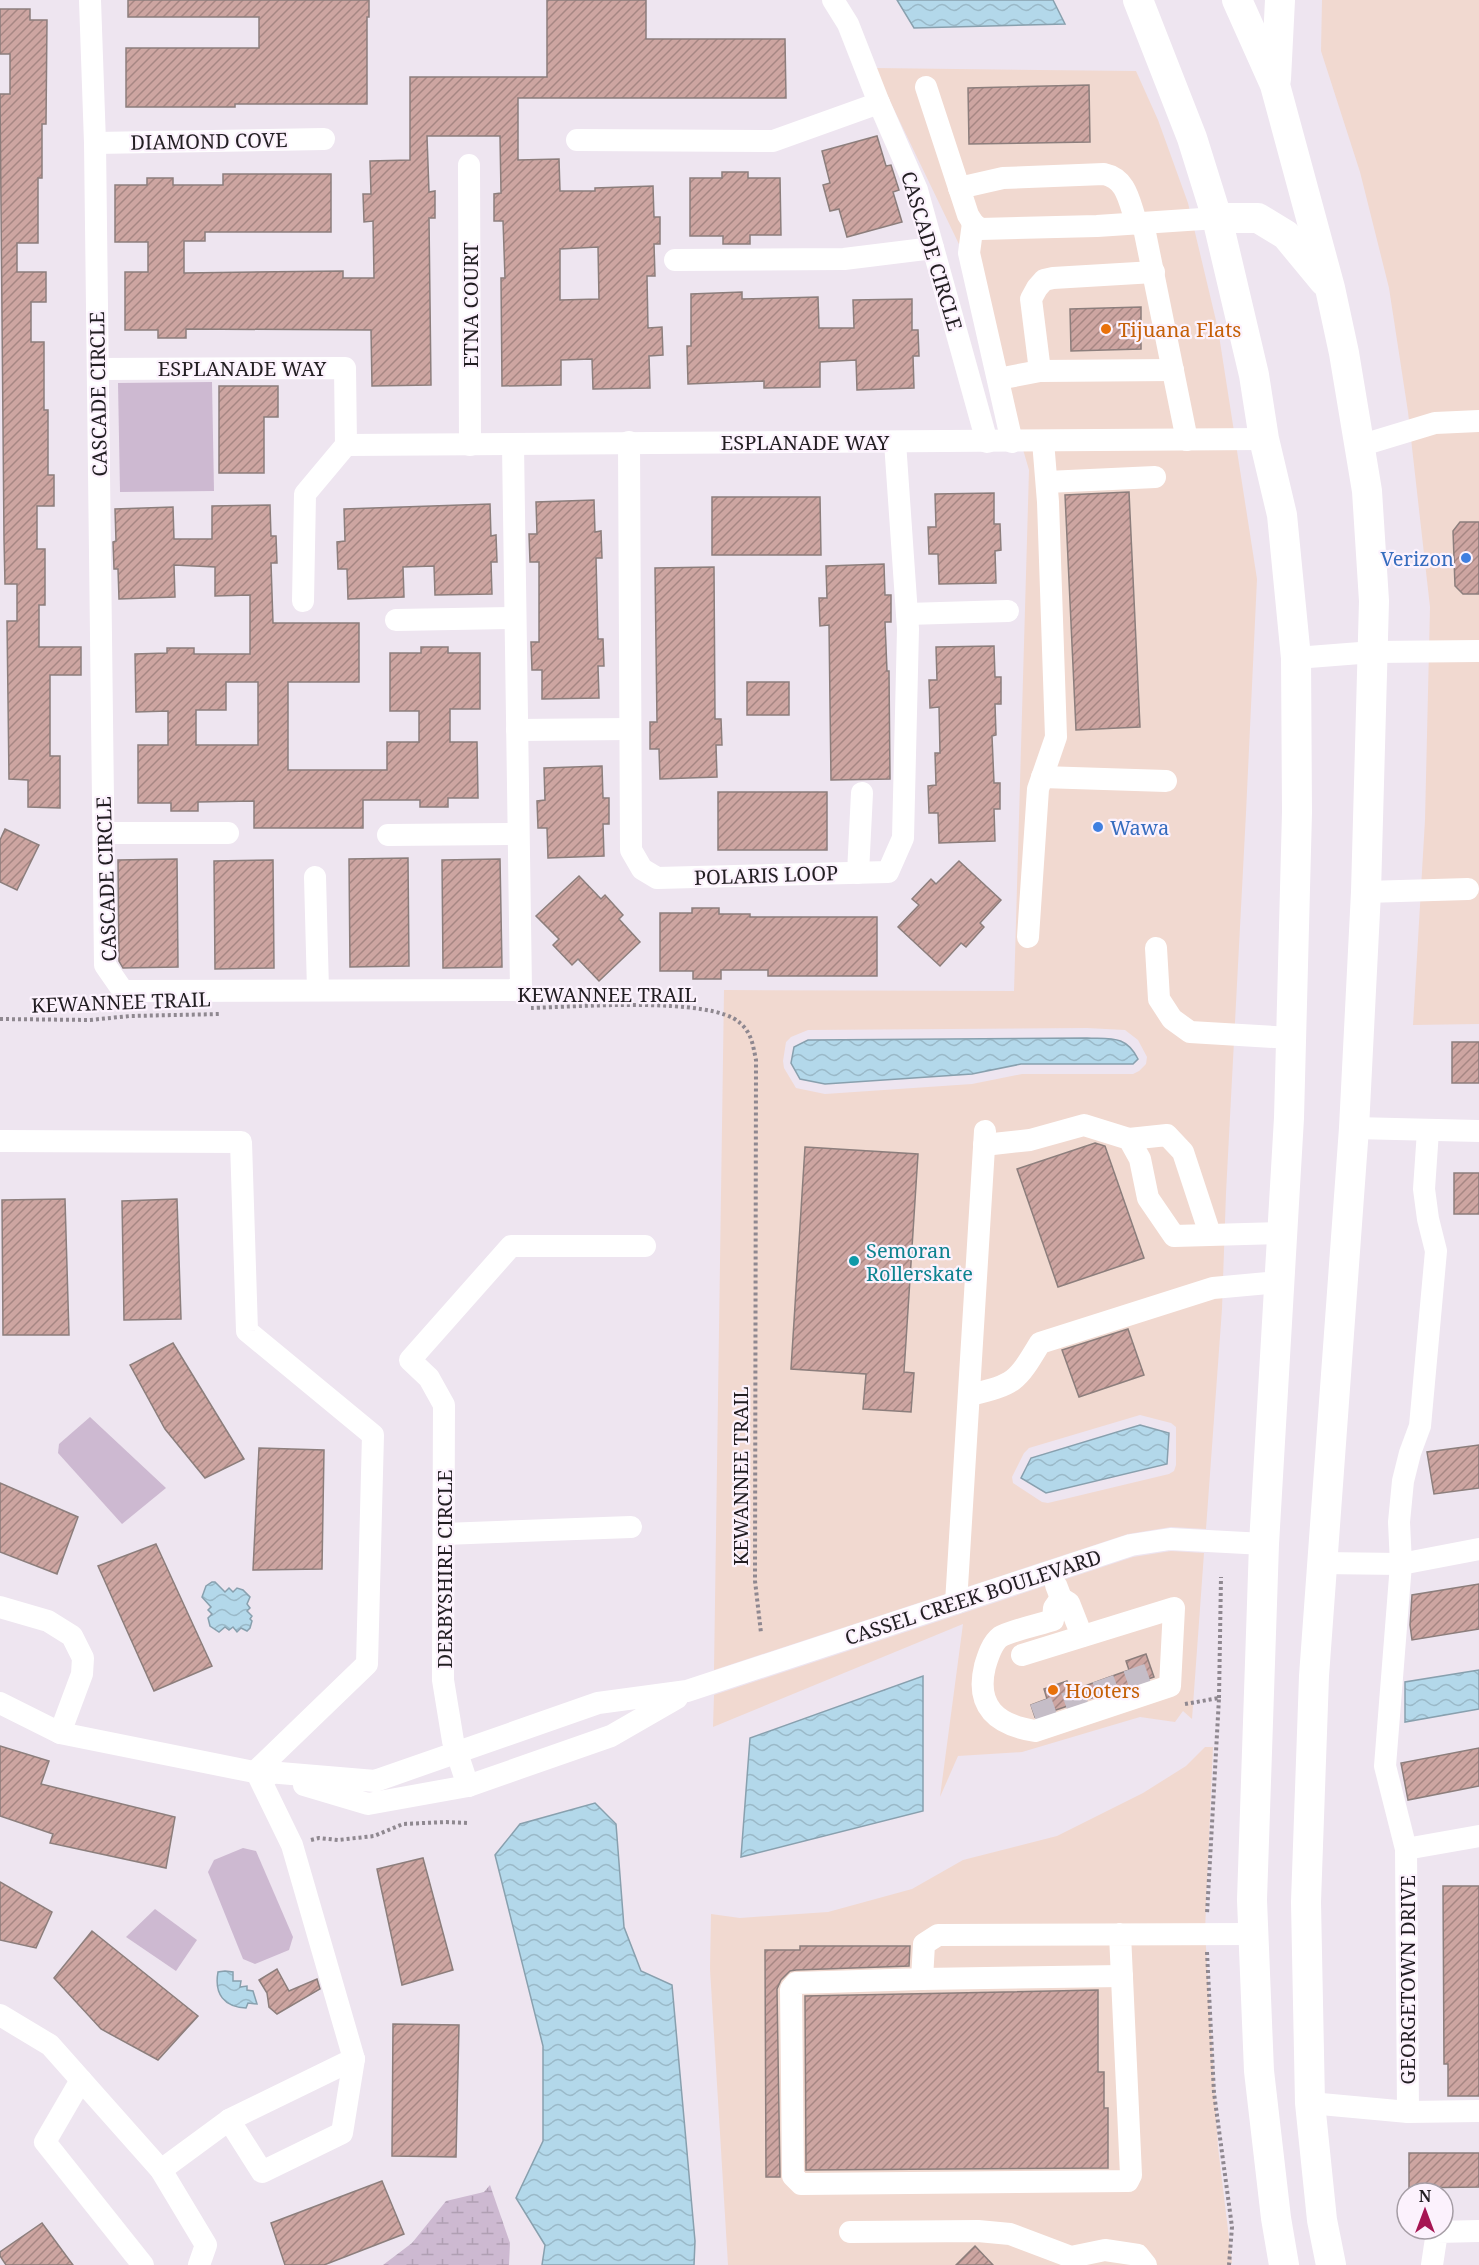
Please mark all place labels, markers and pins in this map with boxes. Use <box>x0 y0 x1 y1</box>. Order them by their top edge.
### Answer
place label: Tijuana Flats <box>1118 316 1241 343</box>
marker: Tijuana Flats <box>1099 322 1113 336</box>
place label: Verizon <box>1381 545 1454 572</box>
marker: Verizon <box>1459 551 1473 565</box>
place label: Wawa <box>1110 814 1169 841</box>
marker: Wawa <box>1091 820 1105 834</box>
place label: Semoran Rollerskate <box>866 1237 973 1287</box>
marker: Semoran Rollerskate <box>847 1254 861 1268</box>
place label: Hooters <box>1065 1677 1140 1704</box>
marker: Hooters <box>1046 1683 1060 1697</box>

